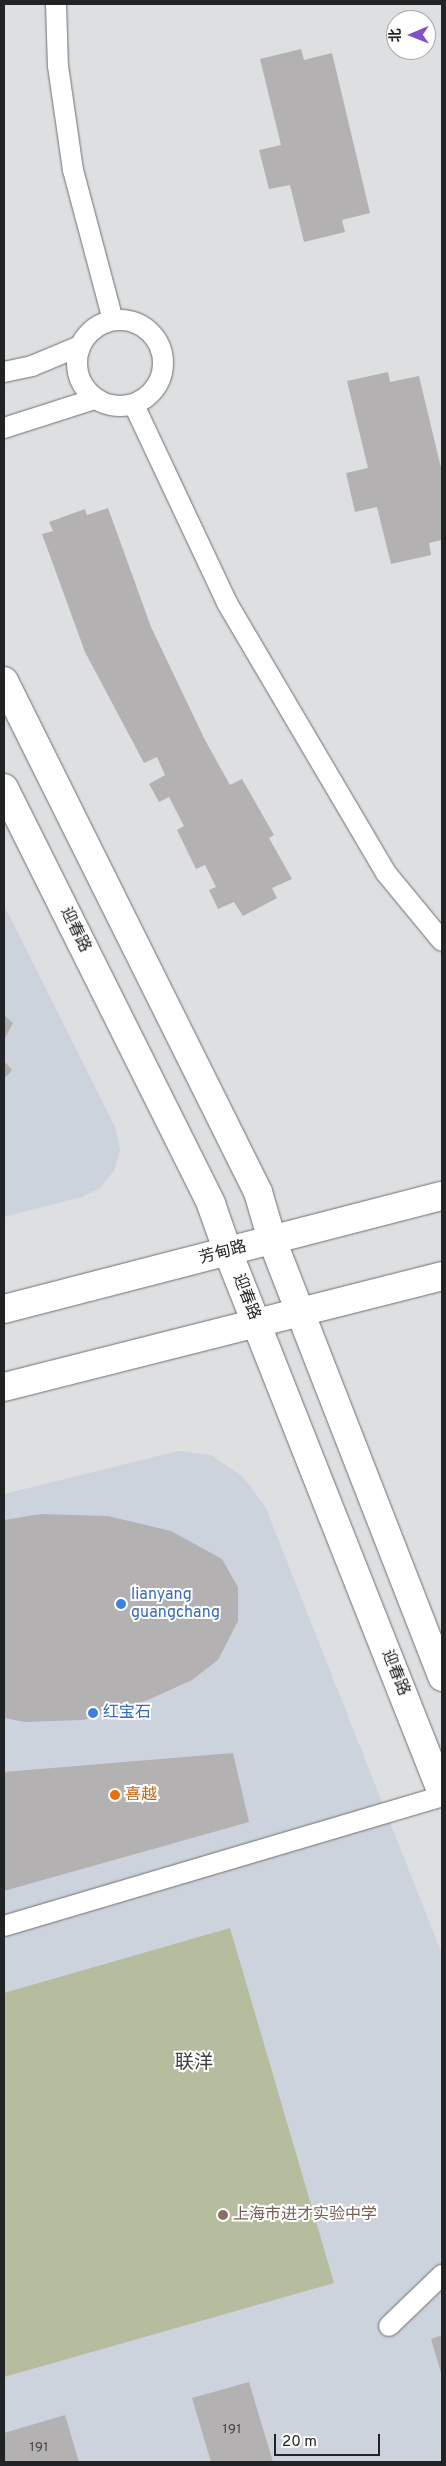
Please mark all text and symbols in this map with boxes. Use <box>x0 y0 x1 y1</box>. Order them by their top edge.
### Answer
north arrow <box>386 10 436 60</box>
text: 北 <box>388 28 405 42</box>
street label: 迎春路 <box>56 904 94 956</box>
street label: 芳甸路 <box>197 1238 249 1268</box>
street label: 迎春路 <box>228 1271 264 1323</box>
place label: lianyang guangchang <box>131 1585 220 1623</box>
marker: lianyang guangchang <box>115 1598 127 1610</box>
street label: 迎春路 <box>377 1647 413 1699</box>
place label: 红宝石 <box>103 1703 151 1723</box>
marker: 红宝石 <box>87 1707 99 1719</box>
place label: 喜越 <box>125 1785 157 1805</box>
marker: 喜越 <box>109 1789 121 1801</box>
district label: 联洋 <box>175 2053 213 2075</box>
place label: 上海市进才实验中学 <box>233 2205 377 2225</box>
marker: 上海市进才实验中学 <box>217 2209 229 2221</box>
house number: 191 <box>223 2422 241 2438</box>
scale bar <box>276 2424 382 2456</box>
text: 20 m <box>282 2433 317 2452</box>
house number: 191 <box>30 2440 48 2456</box>

